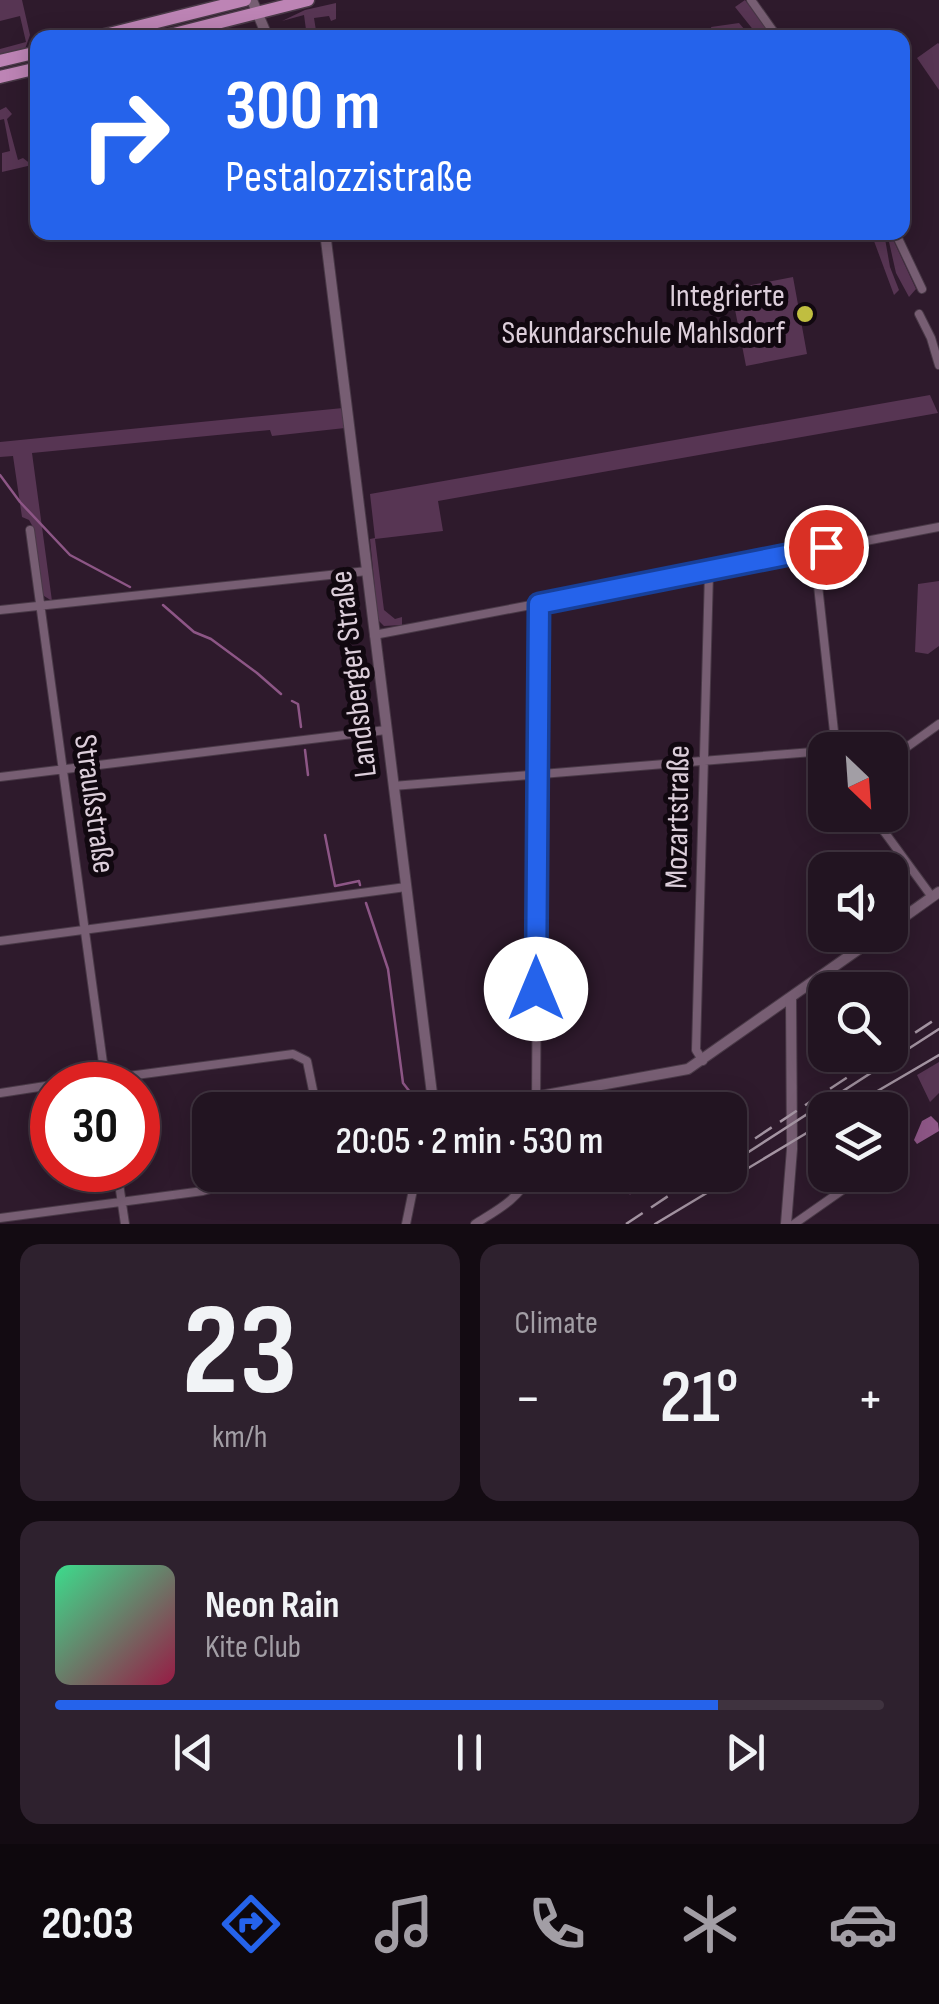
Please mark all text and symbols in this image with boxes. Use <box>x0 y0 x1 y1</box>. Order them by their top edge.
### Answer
text: 300 m <box>225 65 380 149</box>
icon: right <box>60 70 190 200</box>
text: Pestalozzistraße <box>225 150 473 205</box>
place label: Integrierte Sekundarschule Mahlsdorf <box>502 277 786 353</box>
marker: Integrierte Sekundarschule Mahlsdorf <box>794 303 816 325</box>
pin <box>784 505 869 590</box>
icon: arrive <box>799 520 854 575</box>
street label: Landsberger Straße <box>322 569 386 779</box>
street label: Straußstraße <box>65 732 123 876</box>
north arrow <box>808 732 908 832</box>
map controls <box>808 732 908 1192</box>
street label: Mozartstraße <box>657 745 699 889</box>
button: sound <box>808 852 908 952</box>
position arrow <box>484 937 588 1041</box>
button: search <box>808 972 908 1072</box>
speed limit sign: 30 <box>30 1062 160 1192</box>
button: layers <box>808 1092 908 1192</box>
text: 20:05 · 2 min · 530 m <box>336 1119 603 1164</box>
text: 23 <box>182 1275 297 1431</box>
text: Climate <box>515 1304 598 1343</box>
text: 21° <box>660 1353 739 1444</box>
text: − <box>515 1366 541 1433</box>
text: + <box>857 1366 884 1433</box>
text: km/h <box>212 1418 267 1457</box>
text: Neon Rain <box>205 1583 339 1628</box>
text: Kite Club <box>205 1628 301 1667</box>
icon: previous <box>166 1725 221 1780</box>
icon: pause <box>442 1725 497 1780</box>
icon: next <box>718 1725 773 1780</box>
icon: directions <box>216 1889 286 1959</box>
icon: music <box>369 1889 439 1959</box>
icon: phone <box>522 1889 592 1959</box>
icon: climate <box>675 1889 745 1959</box>
icon: car <box>828 1889 898 1959</box>
text: 20:03 <box>41 1897 134 1952</box>

